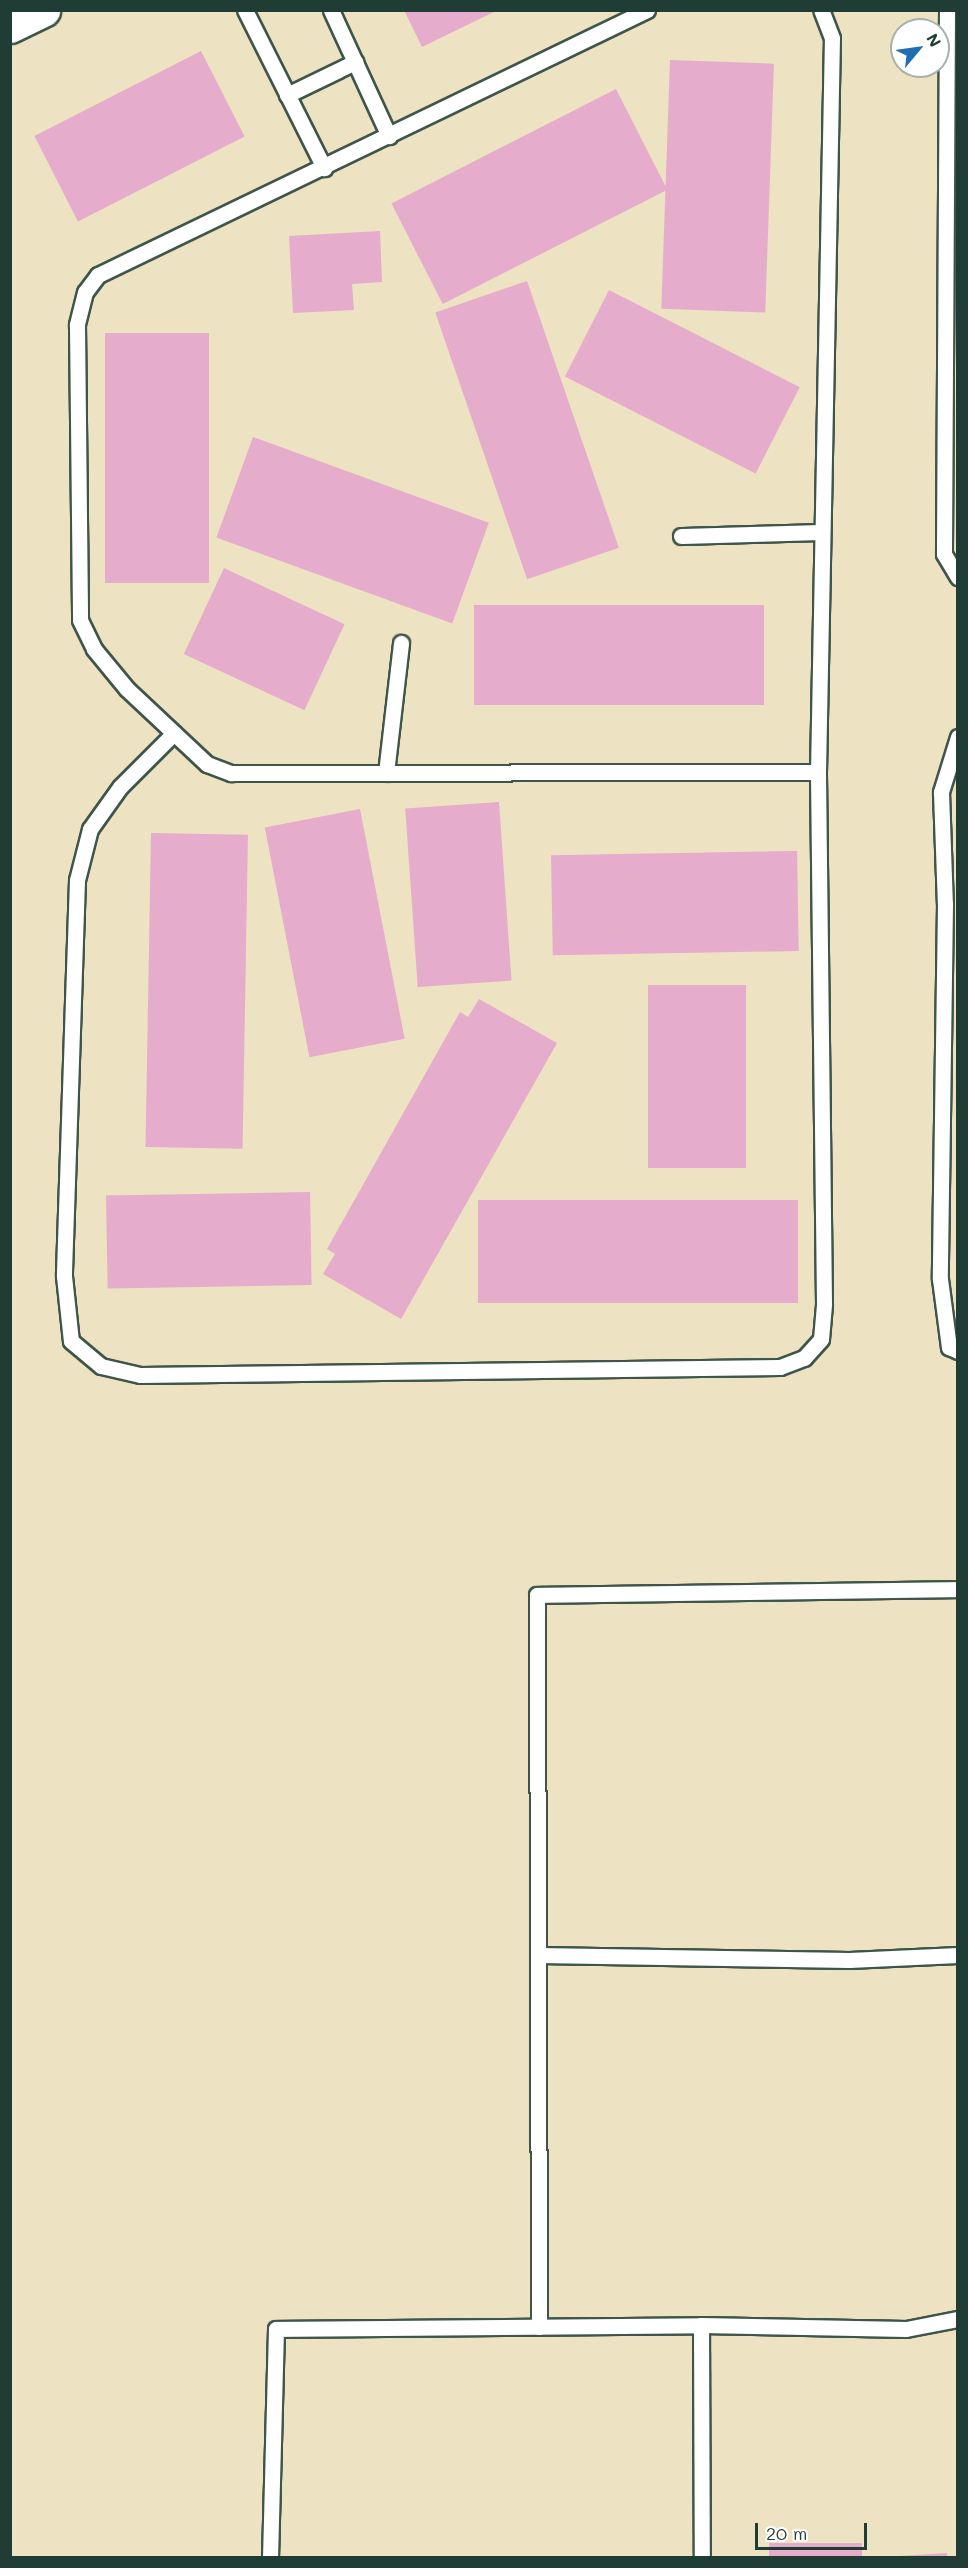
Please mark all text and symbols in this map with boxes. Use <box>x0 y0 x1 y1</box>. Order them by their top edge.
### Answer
north arrow <box>890 18 950 78</box>
text: N <box>922 30 947 50</box>
scale bar <box>758 2511 870 2549</box>
text: 20 m <box>766 2521 807 2545</box>

